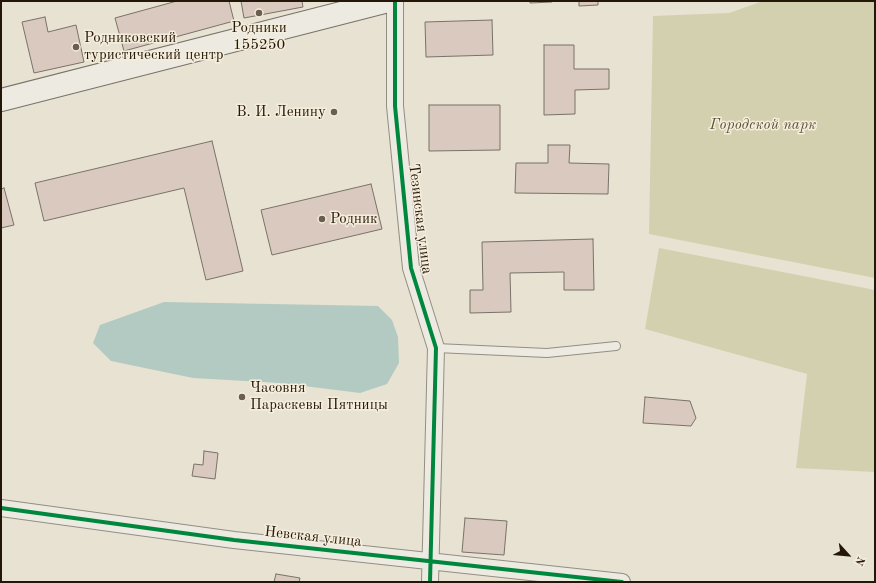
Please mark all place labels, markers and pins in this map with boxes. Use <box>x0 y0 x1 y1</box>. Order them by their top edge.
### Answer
marker: Родники 155250 <box>254 8 264 18</box>
place label: Родники 155250 <box>231 19 287 54</box>
place label: Родниковский туристический центр <box>84 29 224 64</box>
marker: Родниковский туристический центр <box>71 42 81 52</box>
place label: В. И. Ленину <box>236 103 326 121</box>
marker: В. И. Ленину <box>329 107 339 117</box>
place label: Родник <box>330 210 378 228</box>
marker: Родник <box>317 214 327 224</box>
place label: Часовня Параскевы Пятницы <box>250 379 388 414</box>
marker: Часовня Параскевы Пятницы <box>237 392 247 402</box>

